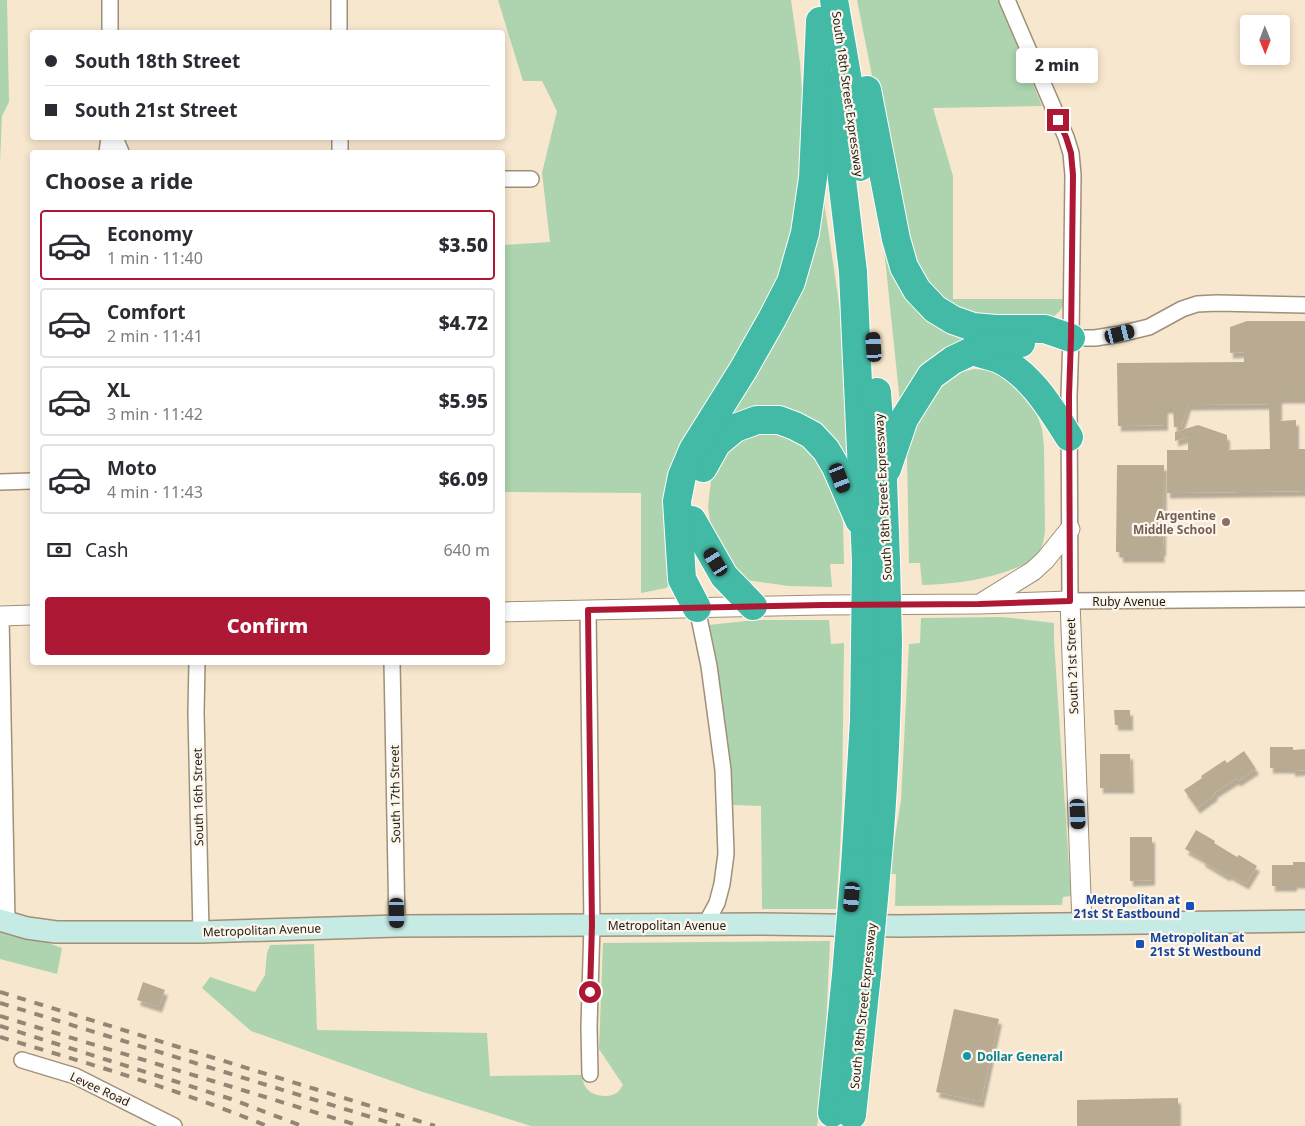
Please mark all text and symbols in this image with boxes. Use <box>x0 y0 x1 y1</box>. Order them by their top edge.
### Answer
street label: South 18th Street Expressway <box>828 10 868 179</box>
north arrow <box>1240 15 1290 65</box>
map controls <box>1240 15 1290 65</box>
text: South 18th Street <box>75 48 240 74</box>
callout: 2 min <box>1017 48 1099 82</box>
text: 2 min <box>1035 54 1079 76</box>
text: South 21st Street <box>75 97 237 123</box>
route end <box>1047 109 1069 131</box>
text: Choose a ride <box>45 165 193 195</box>
text: Economy <box>107 221 193 247</box>
icon: car <box>47 223 92 268</box>
text: $3.50 <box>439 232 488 258</box>
text: 1 min · 11:40 <box>107 247 203 269</box>
text: Comfort <box>107 299 186 325</box>
icon: car <box>47 301 92 346</box>
text: $4.72 <box>439 310 488 336</box>
car <box>1103 323 1136 345</box>
text: 2 min · 11:41 <box>107 325 203 347</box>
car <box>865 332 882 362</box>
text: XL <box>107 377 130 403</box>
icon: car <box>47 379 92 424</box>
text: $5.95 <box>439 388 488 414</box>
text: 3 min · 11:42 <box>107 403 203 425</box>
street label: South 18th Street Expressway <box>870 412 896 581</box>
text: Moto <box>107 455 157 481</box>
icon: car <box>47 457 92 502</box>
car <box>827 461 852 495</box>
text: $6.09 <box>439 466 488 492</box>
text: 4 min · 11:43 <box>107 481 203 503</box>
place label: Argentine Middle School <box>1133 507 1216 538</box>
marker: Argentine Middle School <box>1220 516 1232 528</box>
icon: cash <box>45 536 73 564</box>
text: Cash <box>85 537 129 563</box>
text: 640 m <box>443 539 490 561</box>
car <box>701 545 730 579</box>
street label: Ruby Avenue <box>1092 593 1166 610</box>
button: Confirm <box>45 597 490 655</box>
street label: South 21st Street <box>1062 617 1082 715</box>
street label: South 17th Street <box>386 744 404 843</box>
street label: South 16th Street <box>189 747 207 846</box>
car <box>1069 799 1086 829</box>
car <box>843 881 860 913</box>
place label: Metropolitan at 21st St Eastbound <box>1074 891 1180 922</box>
car <box>389 898 404 928</box>
marker: Metropolitan at 21st St Eastbound <box>1184 900 1196 912</box>
street label: Metropolitan Avenue <box>608 917 726 934</box>
street label: Metropolitan Avenue <box>202 919 322 941</box>
street label: South 18th Street Expressway <box>846 921 880 1090</box>
place label: Metropolitan at 21st St Westbound <box>1150 929 1261 960</box>
marker: Metropolitan at 21st St Westbound <box>1134 938 1146 950</box>
route start <box>579 981 601 1003</box>
place label: Dollar General <box>977 1048 1063 1065</box>
marker: Dollar General <box>961 1050 973 1062</box>
street label: Levee Road <box>67 1068 133 1110</box>

